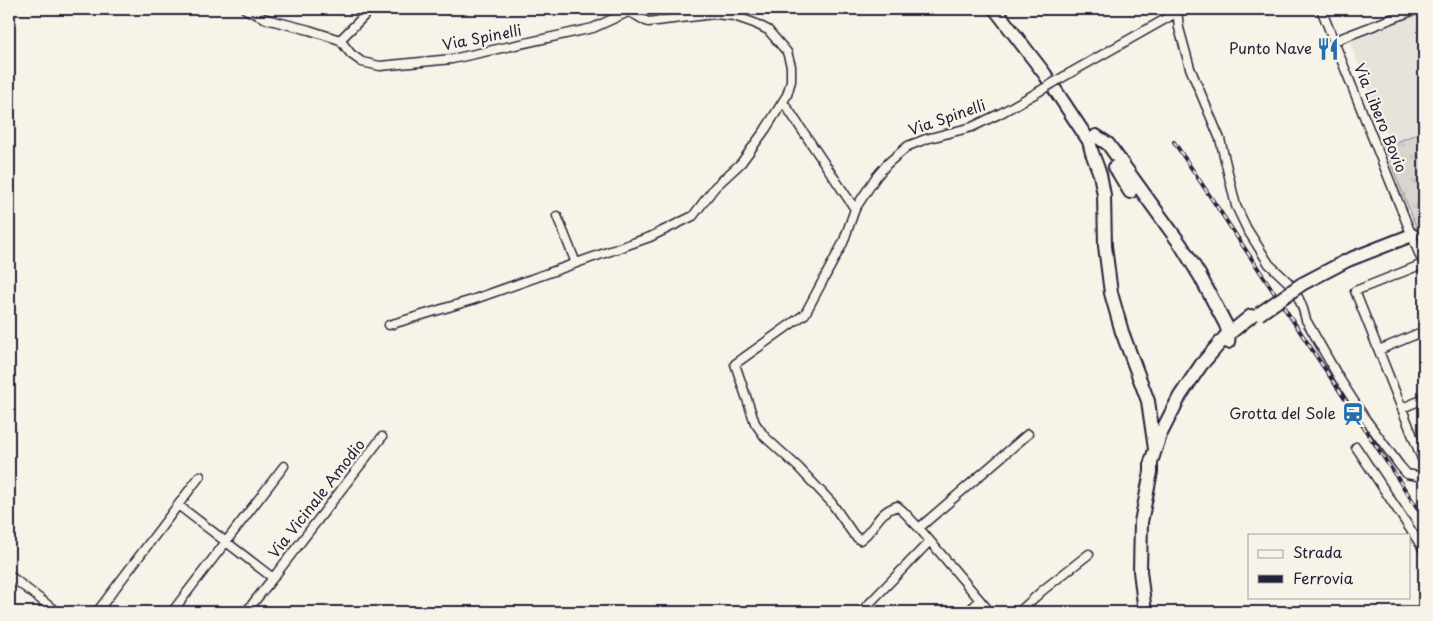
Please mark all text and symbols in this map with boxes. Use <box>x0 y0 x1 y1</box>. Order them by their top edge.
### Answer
street label: Via Spinelli <box>440 18 523 55</box>
place label: Punto Nave <box>1229 36 1312 59</box>
restaurant icon: Punto Nave <box>1315 36 1341 62</box>
street label: Via Libero Bovio <box>1349 59 1414 176</box>
street label: Via Spinelli <box>905 93 988 141</box>
place label: Grotta del Sole <box>1229 401 1336 424</box>
station icon: Grotta del Sole <box>1340 401 1366 427</box>
street label: Via Vicinale Amodio <box>262 434 370 563</box>
legend <box>1248 534 1410 598</box>
text: Strada <box>1293 540 1343 563</box>
text: Ferrovia <box>1293 566 1354 589</box>

